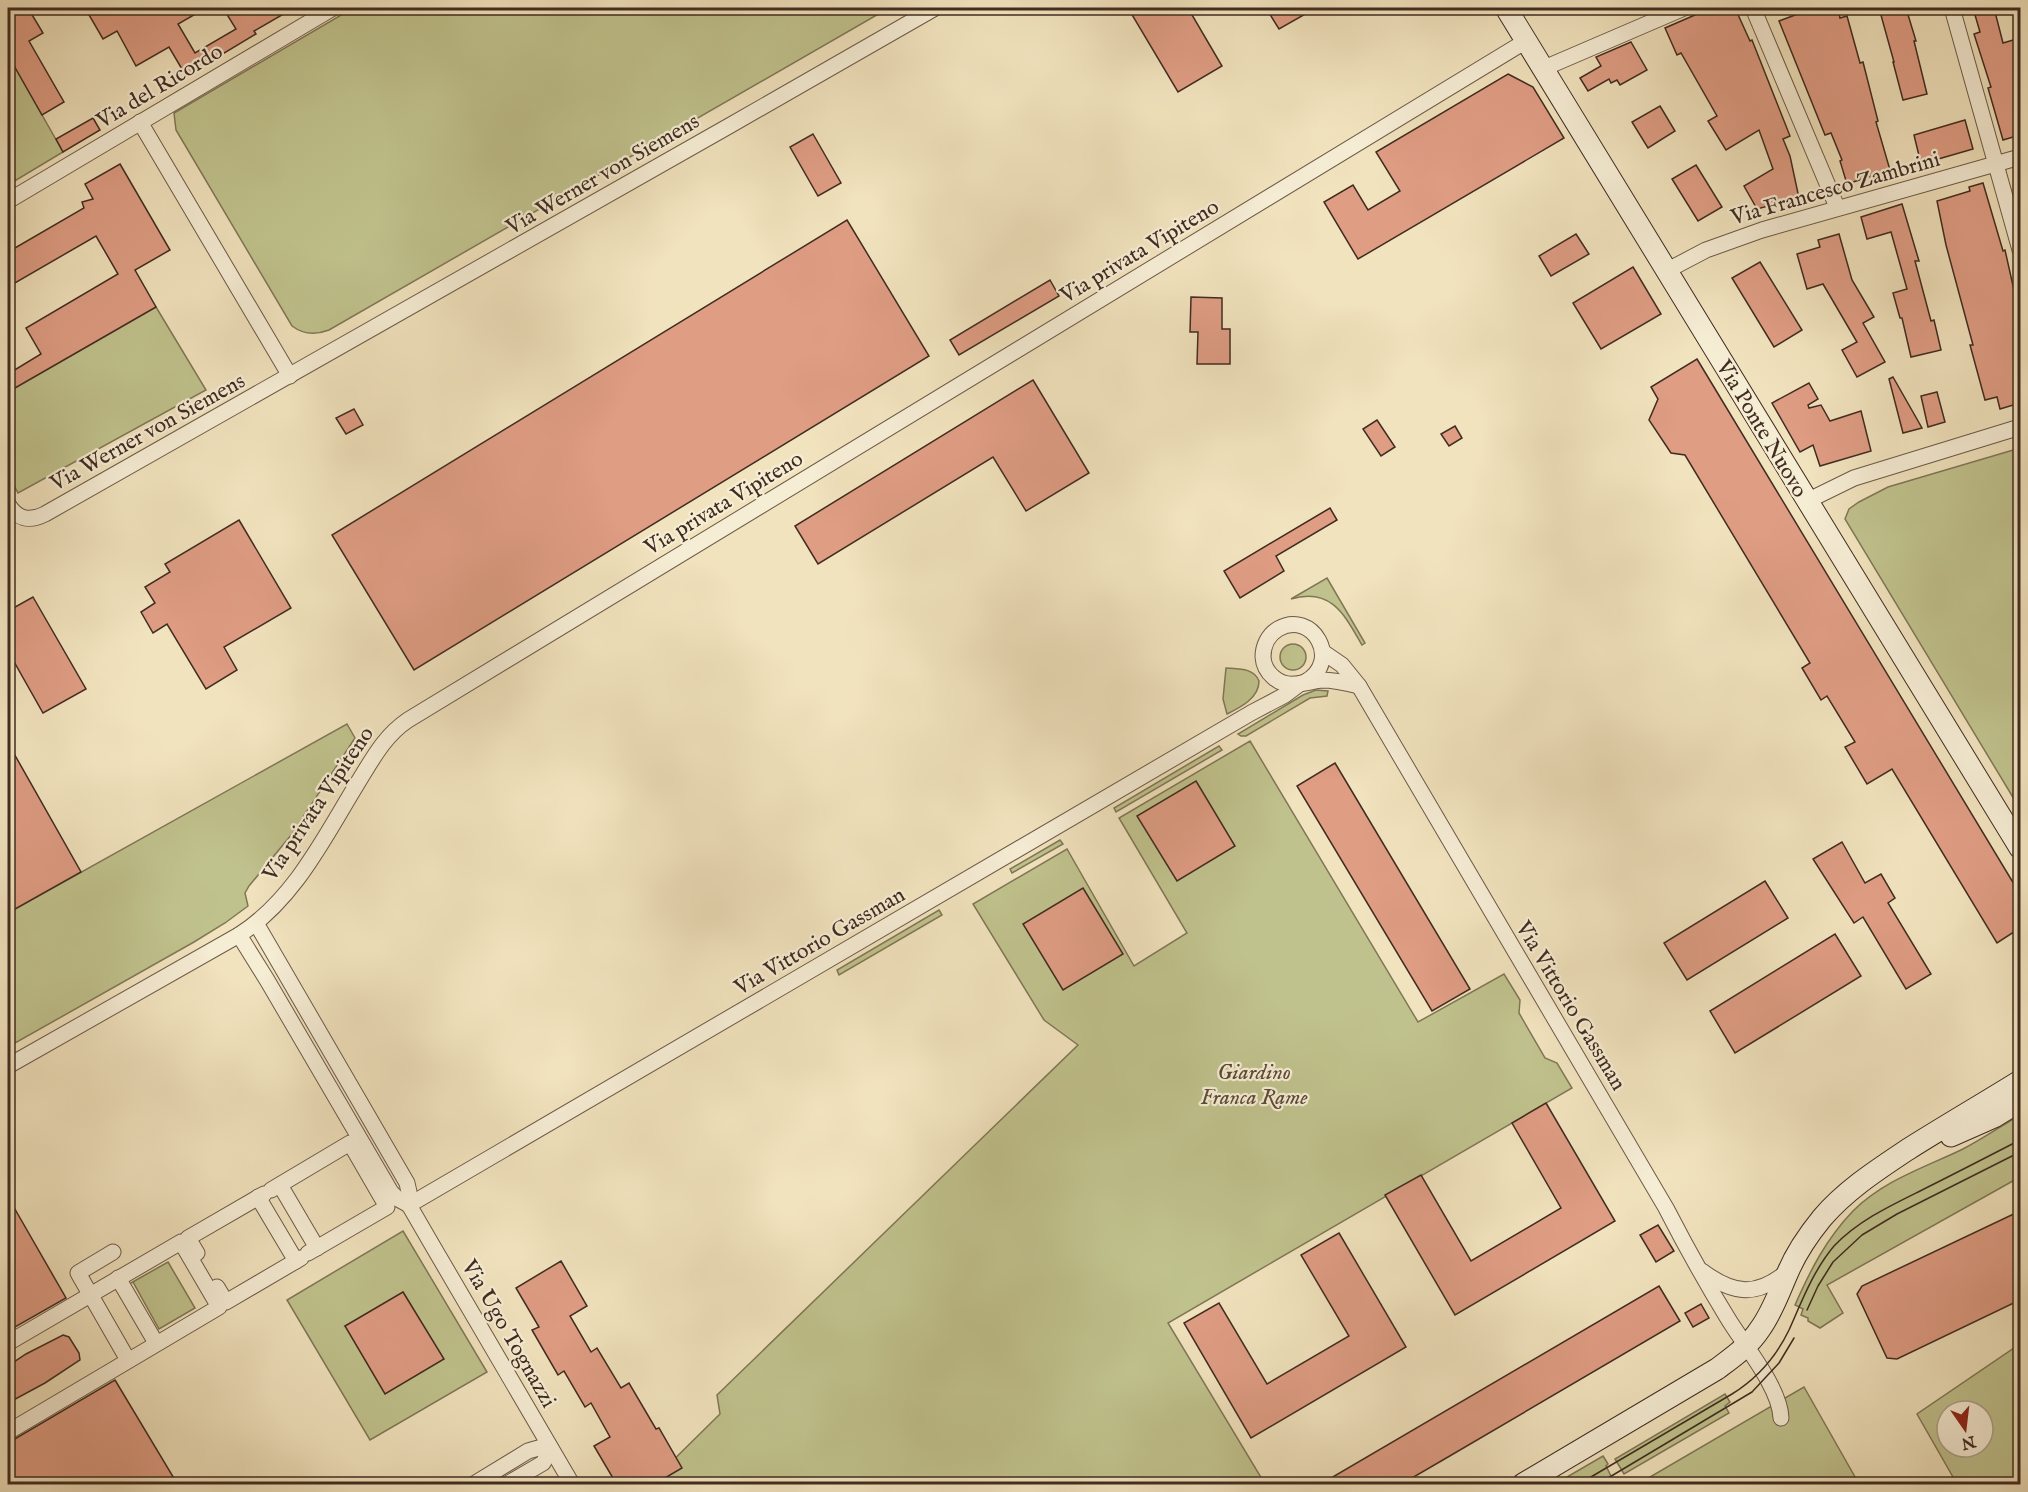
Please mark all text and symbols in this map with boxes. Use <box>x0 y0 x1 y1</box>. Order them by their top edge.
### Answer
street label: Via del Ricordo <box>91 38 228 136</box>
street label: Via Werner von Siemens <box>500 108 705 242</box>
street label: Via Francesco Zambrini <box>1727 146 1943 232</box>
street label: Via privata Vipiteno <box>1055 193 1225 311</box>
street label: Via Ponte Nuovo <box>1709 354 1813 503</box>
street label: Via Werner von Siemens <box>45 367 250 499</box>
street label: Via privata Vipiteno <box>639 445 809 563</box>
street label: Via privata Vipiteno <box>256 721 381 888</box>
street label: Via Vittorio Gassman <box>729 881 911 1003</box>
street label: Via Vittorio Gassman <box>1508 915 1632 1096</box>
park label: Giardino Franca Rame <box>1200 1059 1308 1112</box>
street label: Via Ugo Tognazzi <box>454 1254 562 1413</box>
north arrow <box>1935 1399 1995 1459</box>
text: N <box>1959 1430 1978 1453</box>

